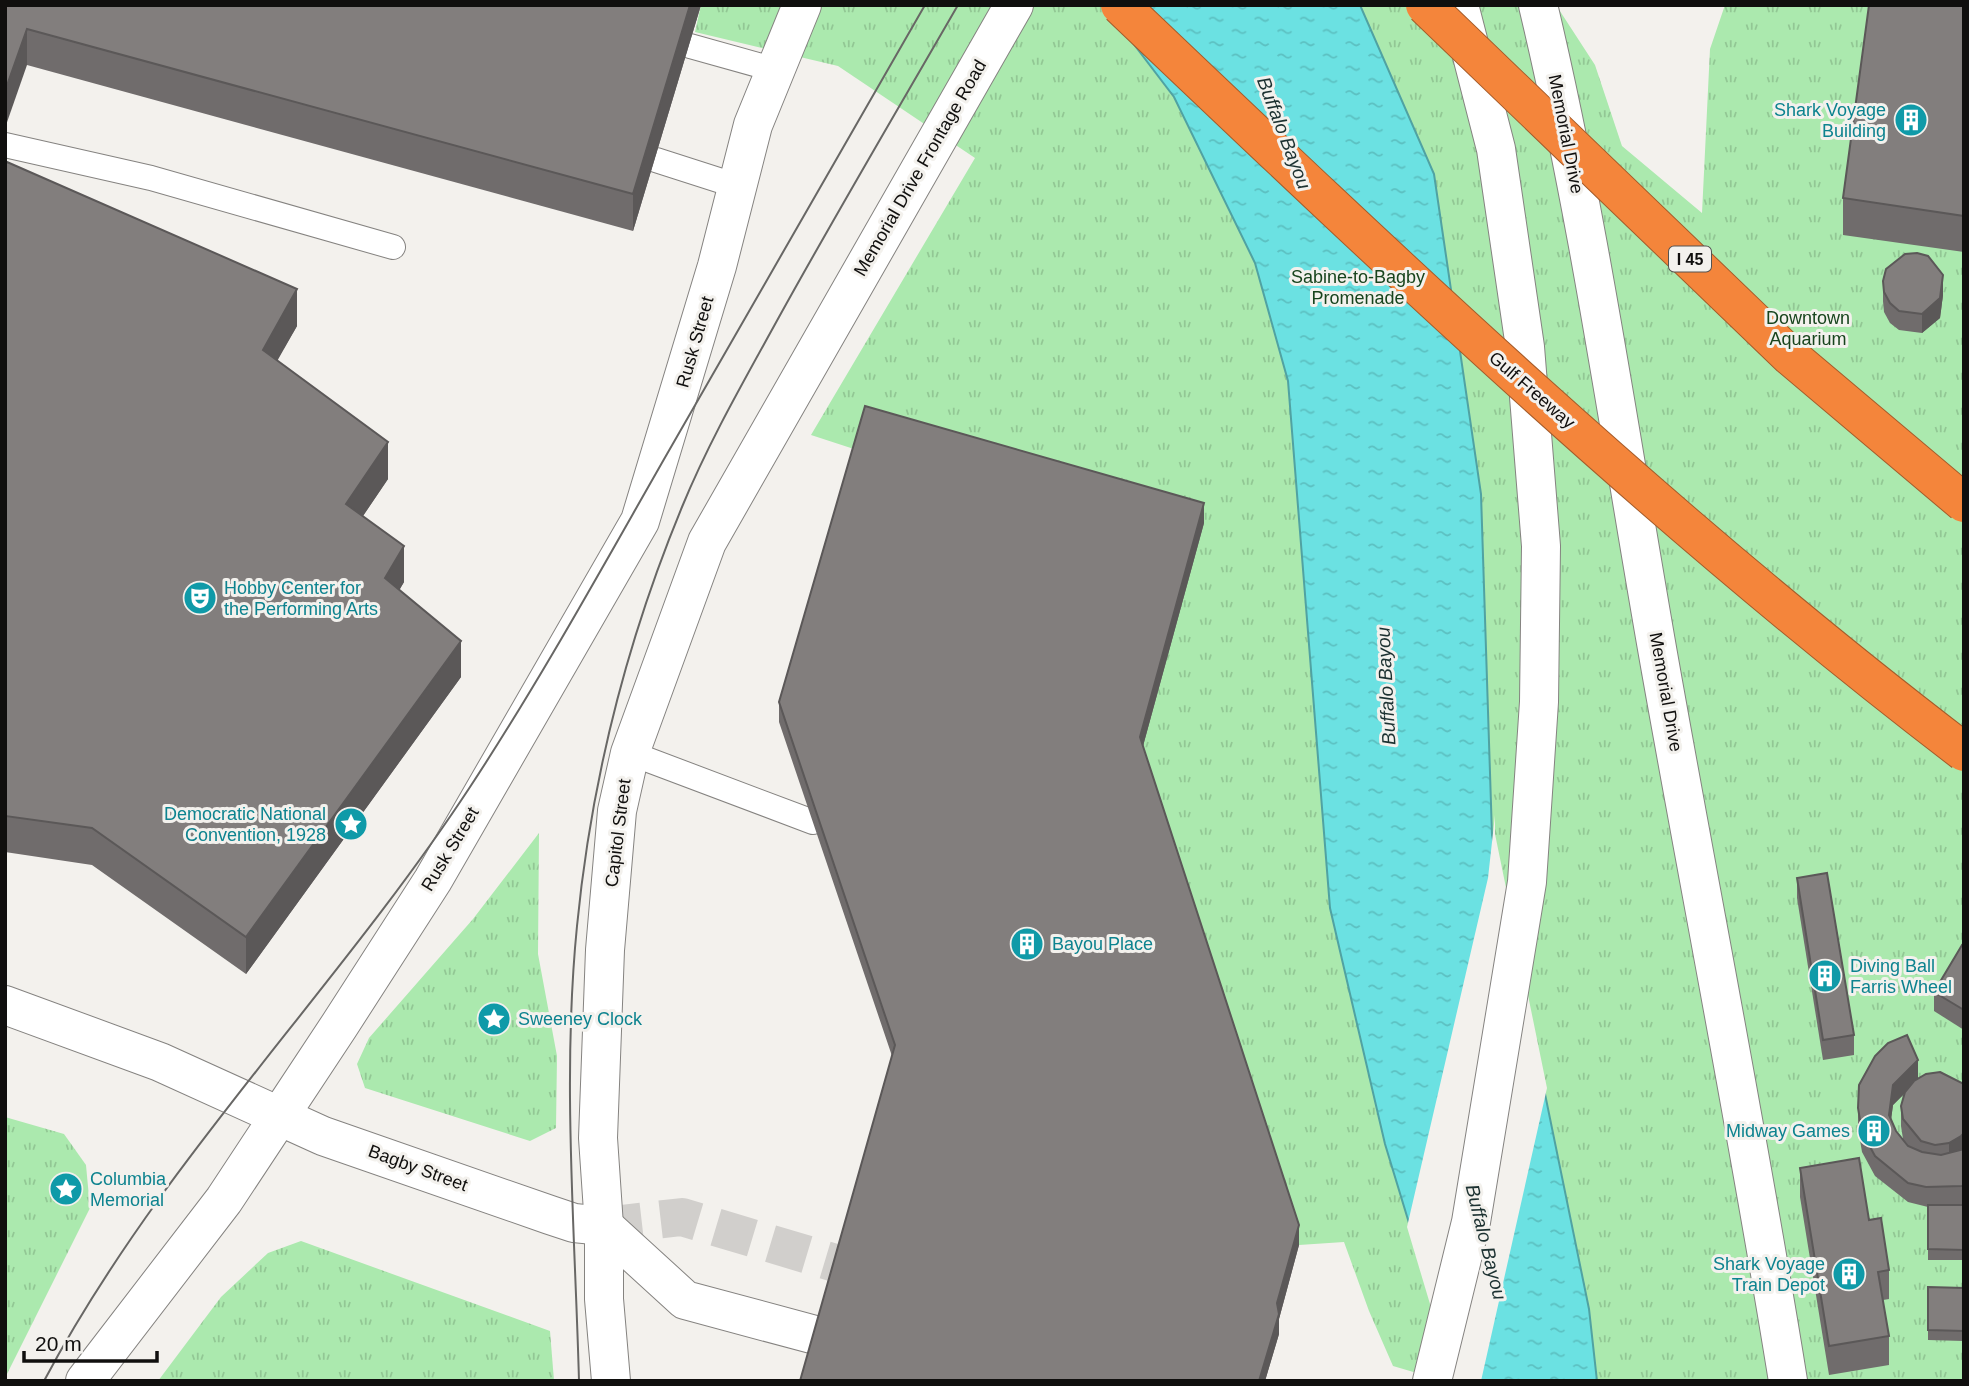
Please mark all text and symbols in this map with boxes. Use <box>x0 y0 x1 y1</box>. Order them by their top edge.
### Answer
street label: Memorial Drive Frontage Road <box>850 56 990 280</box>
street label: Memorial Drive <box>1545 73 1587 195</box>
water label: Buffalo Bayou <box>1253 74 1315 192</box>
place label: Shark Voyage Building <box>1774 100 1886 141</box>
building icon: Shark Voyage Building <box>1892 101 1930 139</box>
road number: I 45 <box>1669 246 1711 272</box>
park label: Sabine-to-Bagby Promenade <box>1291 267 1425 308</box>
street label: Rusk Street <box>672 294 718 390</box>
park label: Downtown Aquarium <box>1766 308 1850 349</box>
street label: Gulf Freeway <box>1485 347 1579 433</box>
place label: Hobby Center for the Performing Arts <box>224 578 378 619</box>
theatre icon: Hobby Center for the Performing Arts <box>181 579 219 617</box>
water label: Buffalo Bayou <box>1372 626 1400 746</box>
street label: Memorial Drive <box>1646 631 1686 753</box>
street label: Capitol Street <box>601 778 635 888</box>
place label: Democratic National Convention, 1928 <box>164 804 326 845</box>
street label: Rusk Street <box>417 804 483 894</box>
place icon: Democratic National Convention, 1928 <box>332 805 370 843</box>
building icon: Bayou Place <box>1008 925 1046 963</box>
place label: Bayou Place <box>1052 934 1153 954</box>
place label: Diving Ball Farris Wheel <box>1850 956 1952 997</box>
building icon: Diving Ball Farris Wheel <box>1806 957 1844 995</box>
place icon: Sweeney Clock <box>475 1000 513 1038</box>
place label: Sweeney Clock <box>518 1009 643 1029</box>
building icon: Midway Games <box>1855 1112 1893 1150</box>
place label: Midway Games <box>1726 1121 1850 1141</box>
street label: Bagby Street <box>366 1141 470 1195</box>
place label: Columbia Memorial <box>90 1169 167 1210</box>
place icon: Columbia Memorial <box>47 1170 85 1208</box>
water label: Buffalo Bayou <box>1462 1182 1511 1302</box>
place label: Shark Voyage Train Depot <box>1713 1254 1825 1295</box>
building icon: Shark Voyage Train Depot <box>1830 1255 1868 1293</box>
scale bar <box>24 1320 158 1364</box>
text: 20 m <box>35 1332 82 1355</box>

